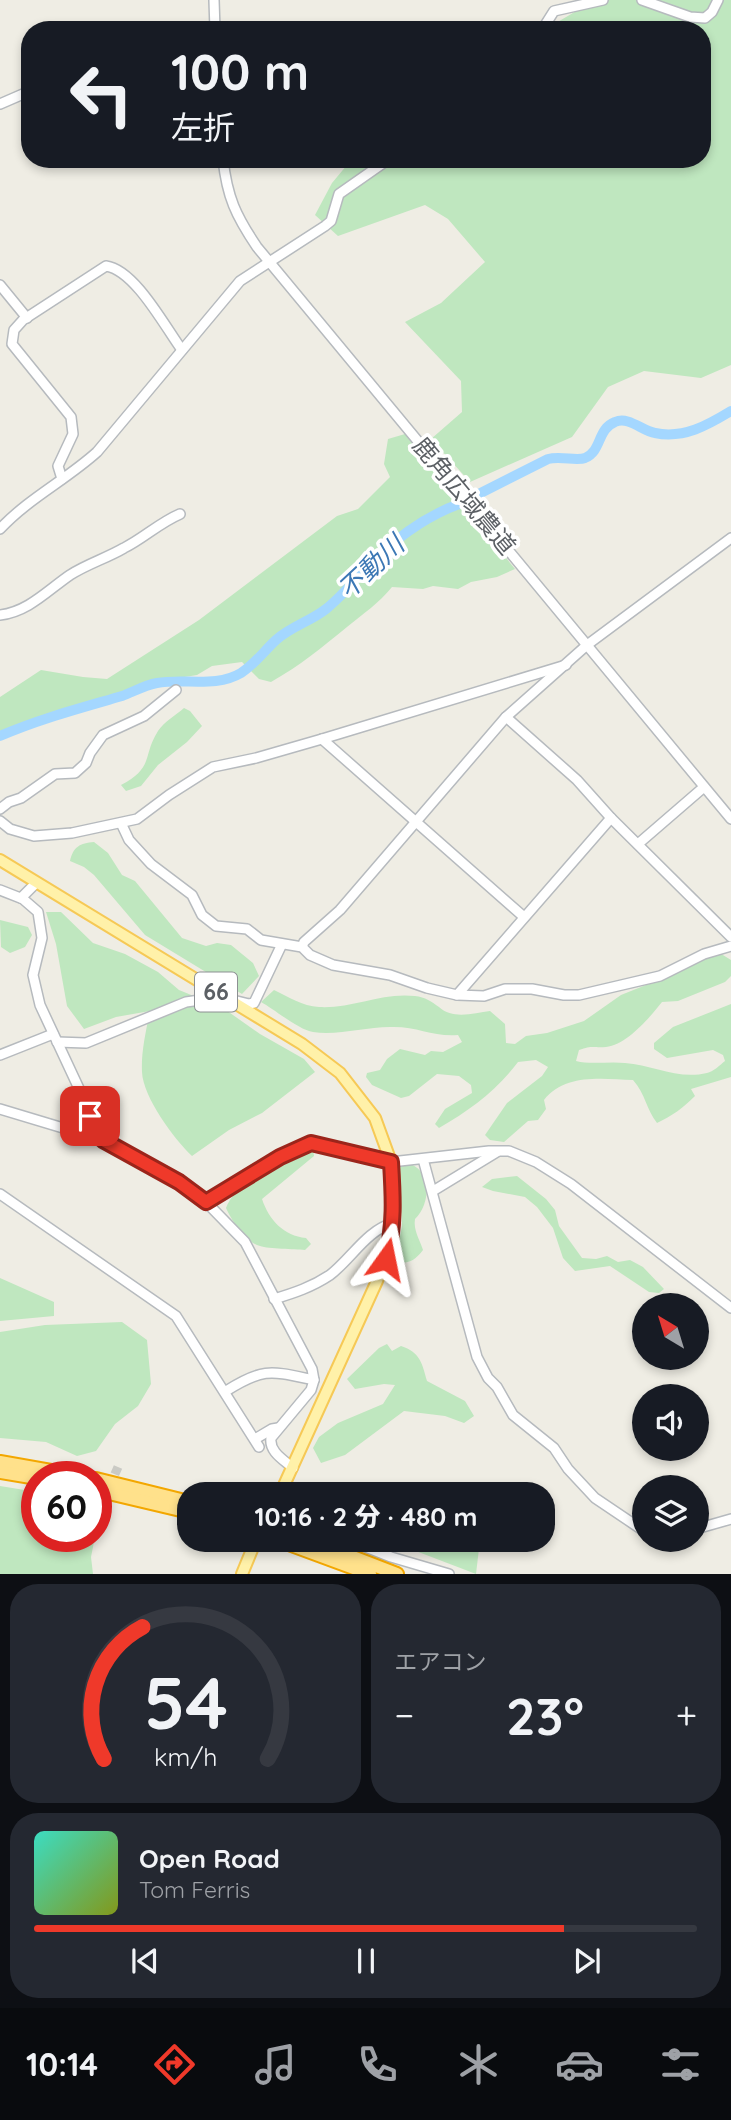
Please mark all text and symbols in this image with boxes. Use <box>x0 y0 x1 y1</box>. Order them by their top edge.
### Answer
text: 100 m <box>171 41 309 102</box>
icon: left <box>56 49 147 140</box>
text: 左折 <box>171 107 235 147</box>
street label: 鹿角広域農道 <box>407 431 523 560</box>
water label: 不動川 <box>331 526 413 605</box>
road number: 66 <box>195 973 237 1012</box>
pin <box>60 1086 120 1146</box>
icon: arrive <box>71 1097 109 1135</box>
position arrow <box>349 1222 423 1296</box>
north arrow <box>632 1293 709 1370</box>
map controls <box>632 1293 709 1552</box>
button: sound <box>632 1384 709 1461</box>
speed limit sign: 60 <box>21 1461 112 1552</box>
button: layers <box>632 1475 709 1552</box>
text: 10:16 · 2 分 · 480 m <box>254 1500 478 1533</box>
text: エアコン <box>395 1647 487 1676</box>
text: 54 <box>143 1657 228 1748</box>
text: 23° <box>506 1683 584 1748</box>
text: − <box>395 1691 414 1739</box>
text: + <box>676 1691 697 1739</box>
text: km/h <box>154 1741 217 1772</box>
text: Open Road <box>139 1842 280 1875</box>
text: Tom Ferris <box>139 1875 250 1904</box>
icon: previous <box>126 1942 164 1980</box>
icon: pause <box>347 1942 385 1980</box>
icon: next <box>568 1942 606 1980</box>
icon: directions <box>150 2040 199 2089</box>
icon: music <box>251 2040 300 2089</box>
icon: phone <box>353 2040 402 2089</box>
icon: climate <box>454 2040 503 2089</box>
icon: car <box>555 2040 604 2089</box>
icon: filters <box>656 2040 705 2089</box>
text: 10:14 <box>26 2044 98 2084</box>

